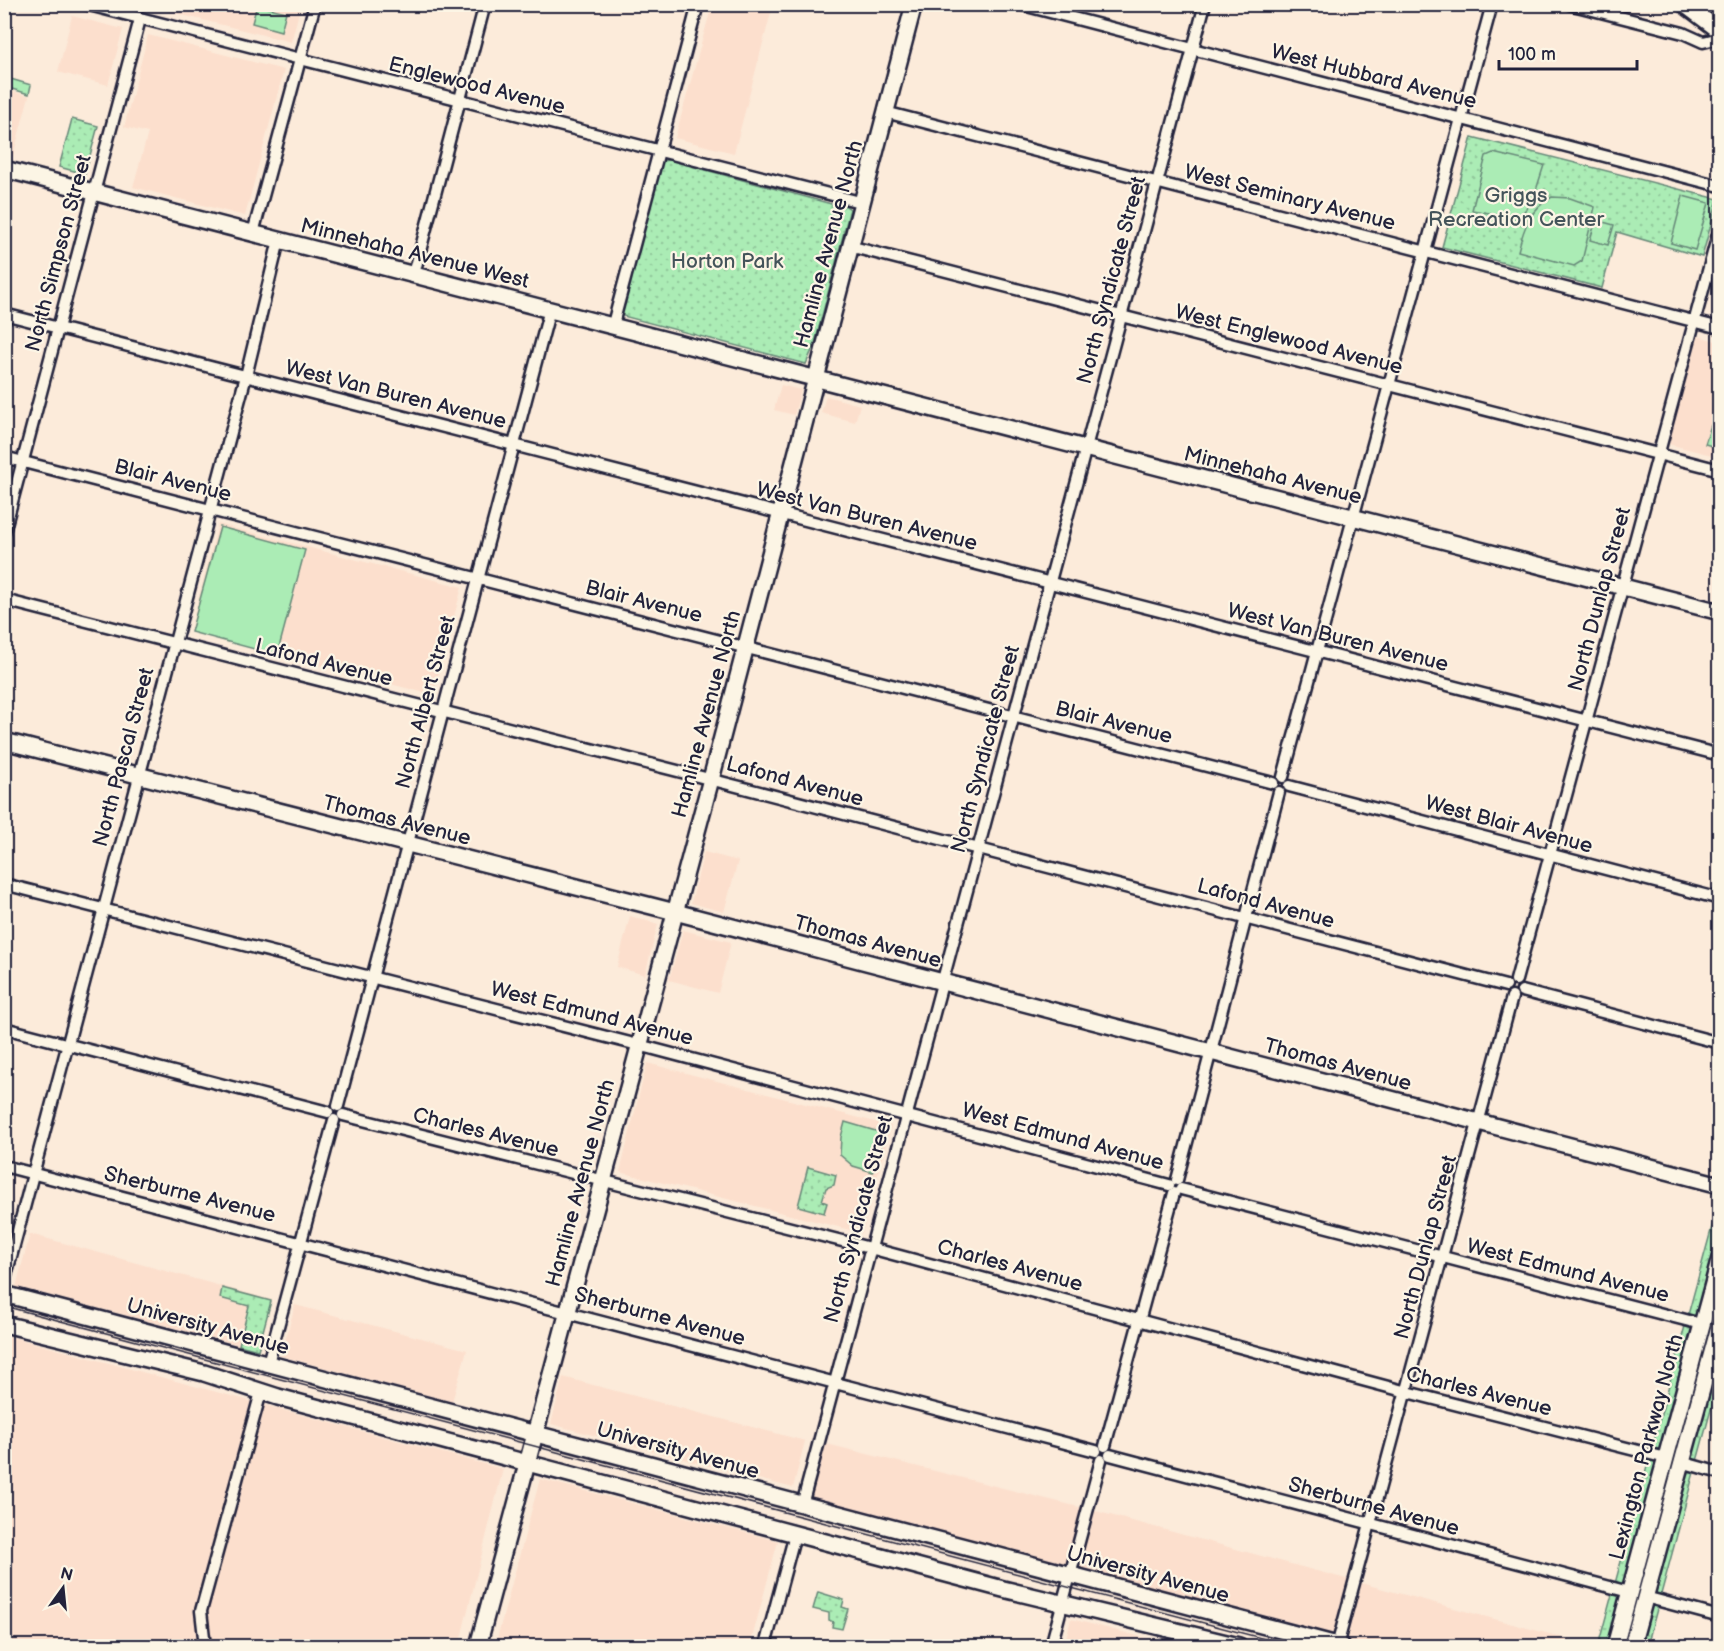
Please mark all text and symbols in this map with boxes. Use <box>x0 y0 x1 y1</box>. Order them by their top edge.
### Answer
scale bar <box>1499 33 1637 71</box>
street label: West Hubbard Avenue <box>1269 39 1479 114</box>
text: 100 m <box>1508 44 1556 65</box>
street label: Englewood Avenue <box>386 51 568 119</box>
street label: Hamline Avenue North <box>789 138 868 351</box>
street label: North Simpson Street <box>20 151 97 354</box>
street label: West Seminary Avenue <box>1182 159 1398 236</box>
street label: North Syndicate Street <box>1072 173 1151 387</box>
park label: Griggs Recreation Center <box>1428 183 1604 232</box>
street label: Minnehaha Avenue West <box>298 213 532 294</box>
park label: Horton Park <box>671 249 784 274</box>
street label: West Englewood Avenue <box>1172 299 1405 380</box>
street label: West Van Buren Avenue <box>283 355 509 434</box>
street label: Minnehaha Avenue <box>1181 441 1364 510</box>
street label: Blair Avenue <box>112 454 234 507</box>
street label: West Van Buren Avenue <box>754 477 980 556</box>
street label: North Dunlap Street <box>1563 504 1636 694</box>
street label: Blair Avenue <box>583 575 705 628</box>
street label: West Van Buren Avenue <box>1225 598 1451 677</box>
street label: Hamline Avenue North <box>667 608 746 821</box>
street label: North Albert Street <box>390 612 461 791</box>
street label: Lafond Avenue <box>252 633 395 692</box>
street label: North Syndicate Street <box>946 642 1025 856</box>
street label: North Pascal Street <box>88 664 160 850</box>
street label: Blair Avenue <box>1053 696 1175 749</box>
street label: Lafond Avenue <box>724 751 866 812</box>
street label: Thomas Avenue <box>320 790 473 851</box>
street label: West Blair Avenue <box>1422 790 1595 859</box>
street label: Lafond Avenue <box>1195 873 1337 934</box>
street label: Thomas Avenue <box>792 910 944 973</box>
street label: West Edmund Avenue <box>488 976 696 1051</box>
street label: Thomas Avenue <box>1262 1033 1414 1096</box>
street label: Hamline Avenue North <box>541 1077 620 1290</box>
street label: West Edmund Avenue <box>959 1098 1166 1175</box>
street label: Charles Avenue <box>410 1102 561 1163</box>
street label: North Syndicate Street <box>819 1112 898 1326</box>
street label: North Dunlap Street <box>1389 1152 1462 1342</box>
street label: Sherburne Avenue <box>102 1161 278 1228</box>
street label: West Edmund Avenue <box>1464 1233 1672 1308</box>
street label: Charles Avenue <box>934 1234 1085 1297</box>
street label: Sherburne Avenue <box>572 1282 748 1351</box>
street label: University Avenue <box>124 1293 292 1360</box>
street label: Lexington Parkway North <box>1604 1331 1689 1563</box>
street label: Charles Avenue <box>1403 1361 1554 1422</box>
street label: University Avenue <box>594 1417 762 1484</box>
street label: Sherburne Avenue <box>1286 1472 1462 1541</box>
street label: University Avenue <box>1064 1541 1232 1608</box>
north arrow <box>33 1558 93 1618</box>
text: N <box>58 1564 75 1586</box>

